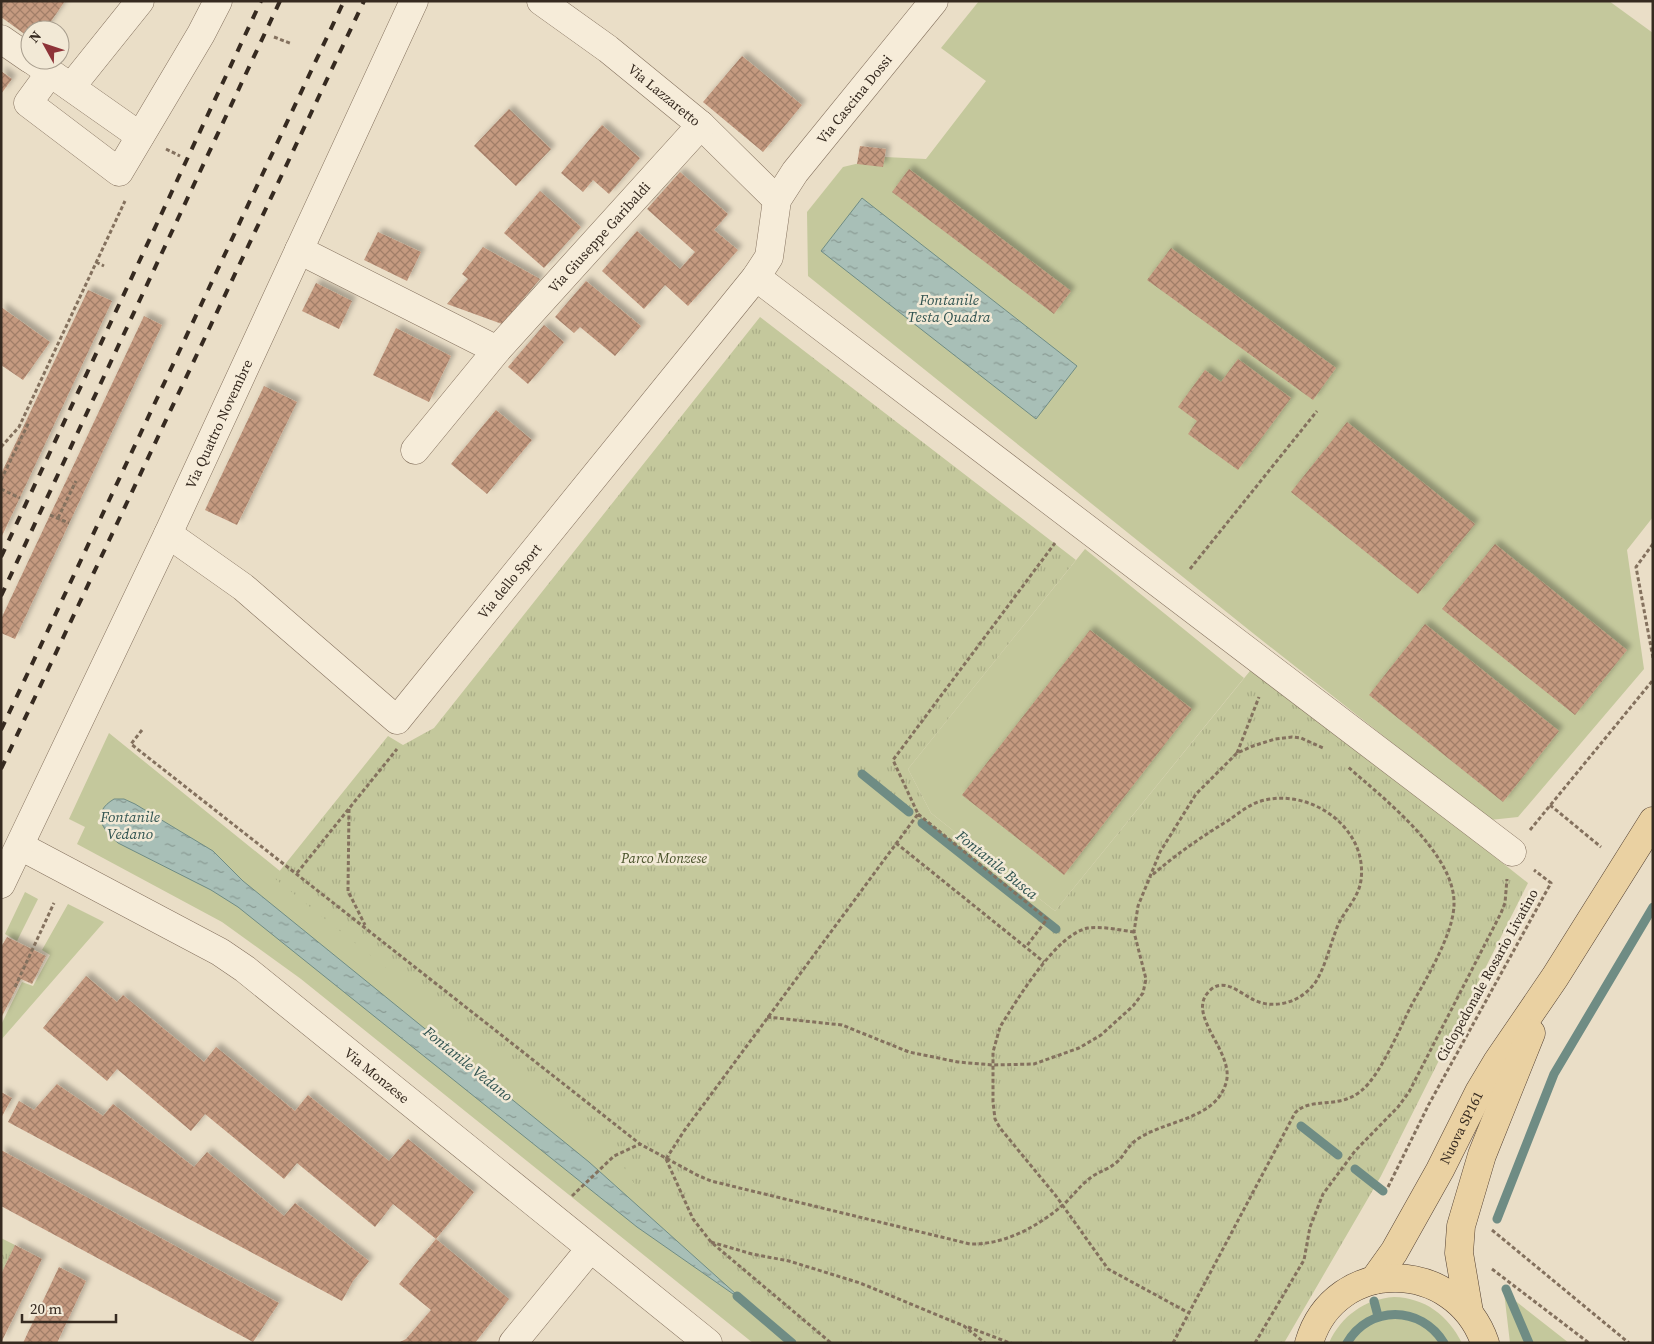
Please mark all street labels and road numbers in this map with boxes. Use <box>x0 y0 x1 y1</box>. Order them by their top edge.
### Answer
street label: Via Cascina Dossi <box>812 50 896 148</box>
street label: Via Lazzaretto <box>623 59 705 131</box>
street label: Via Giuseppe Garibaldi <box>544 177 655 297</box>
street label: Via Quattro Novembre <box>180 356 257 492</box>
street label: Via dello Sport <box>473 539 546 623</box>
street label: Ciclopedonale Rosario Livatino <box>1431 885 1543 1065</box>
street label: Via Monzese <box>340 1043 414 1108</box>
street label: Nuova SP161 <box>1435 1088 1488 1167</box>

